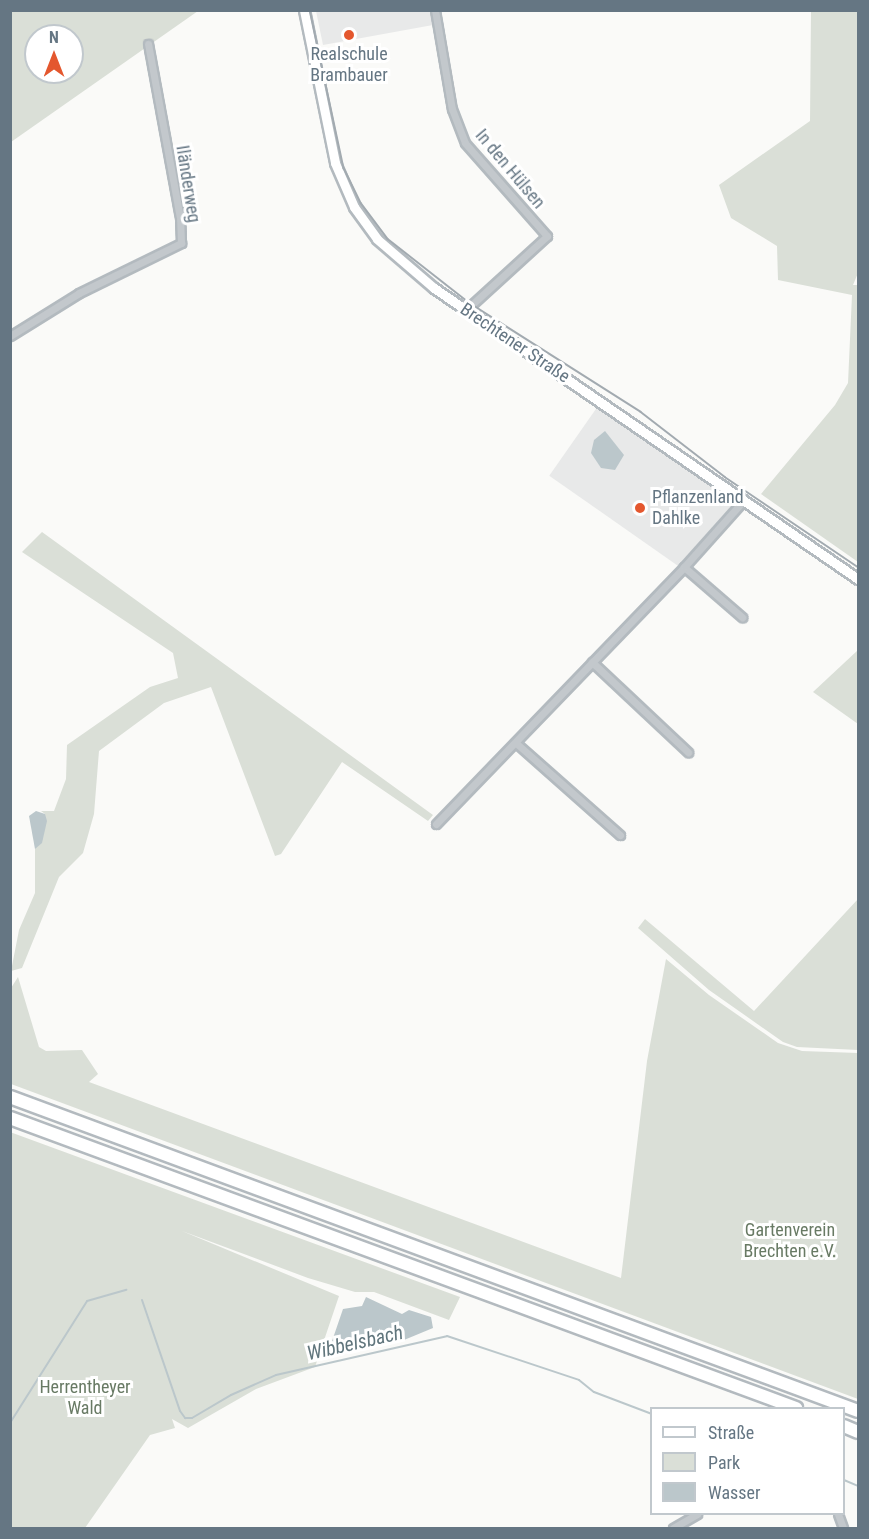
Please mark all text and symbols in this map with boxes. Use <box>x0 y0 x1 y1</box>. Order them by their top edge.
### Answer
north arrow <box>24 24 84 84</box>
text: N <box>49 28 59 47</box>
marker: Realschule Brambauer <box>342 28 356 42</box>
place label: Realschule Brambauer <box>310 44 388 86</box>
street label: In den Hülsen <box>471 125 549 213</box>
street label: Iländerweg <box>171 144 205 224</box>
street label: Brechtener Straße <box>456 298 574 388</box>
place label: Pflanzenland Dahlke <box>652 487 744 530</box>
marker: Pflanzenland Dahlke <box>633 501 647 515</box>
park label: Gartenverein Brechten e.V. <box>743 1220 837 1262</box>
water label: Wibbelsbach <box>305 1320 405 1366</box>
park label: Herrentheyer Wald <box>39 1377 131 1420</box>
legend <box>650 1407 845 1515</box>
text: Straße <box>708 1422 754 1443</box>
text: Park <box>708 1452 740 1473</box>
text: Wasser <box>708 1482 760 1503</box>

